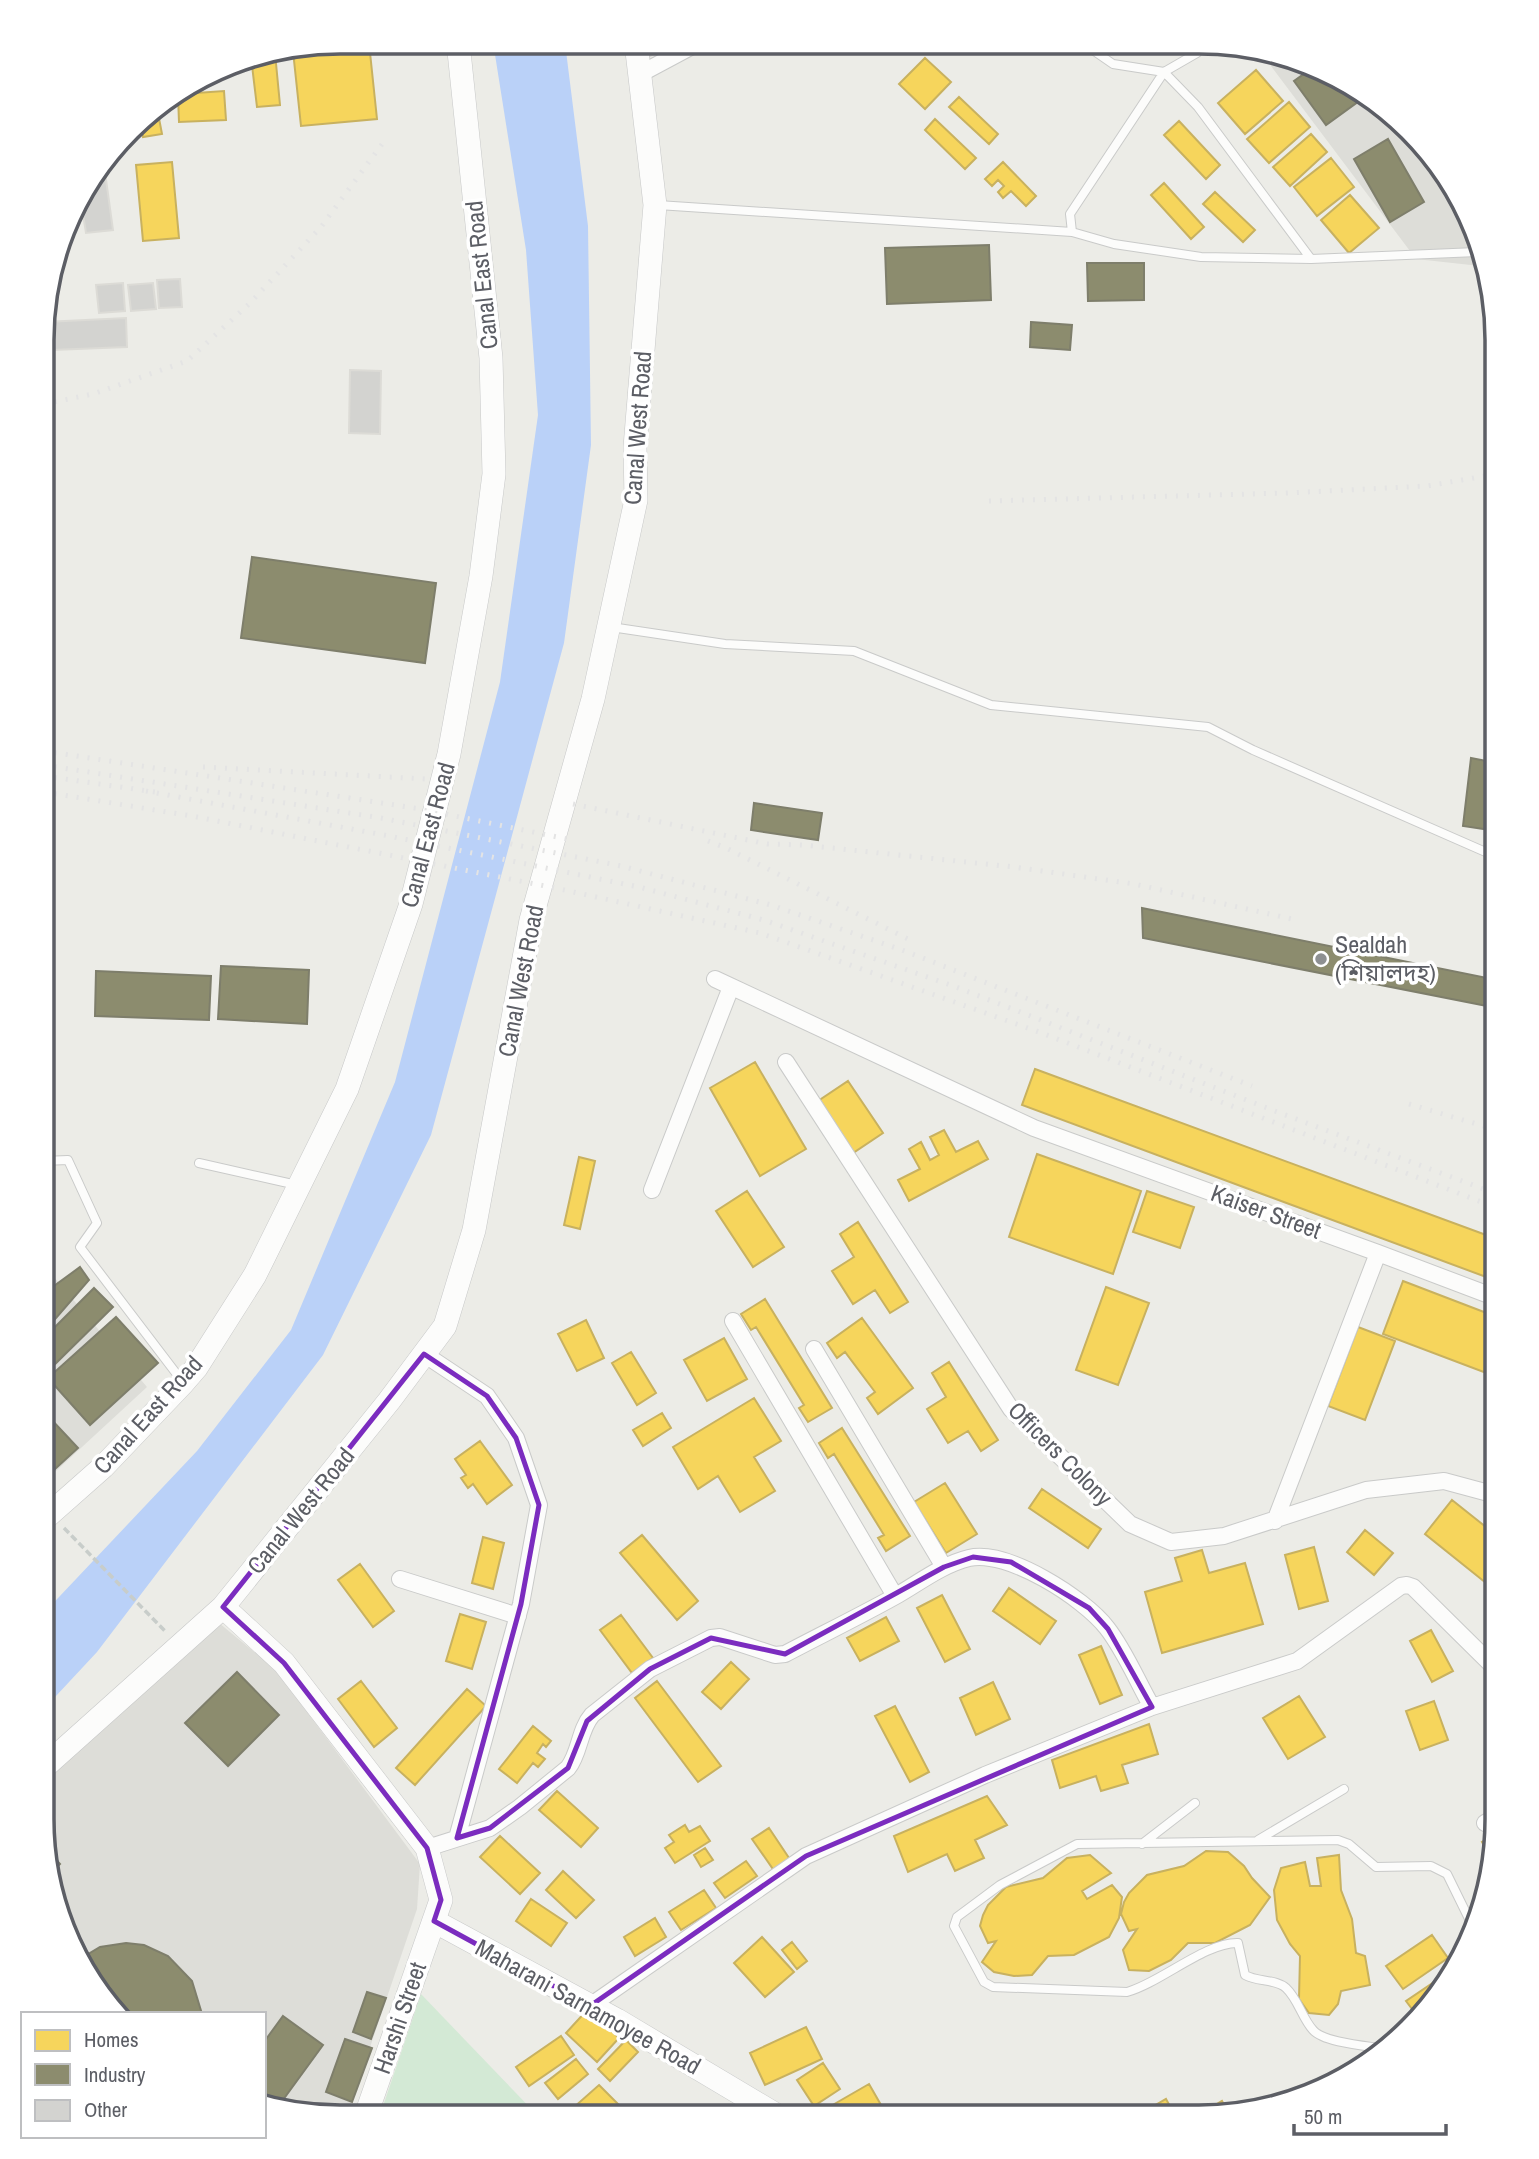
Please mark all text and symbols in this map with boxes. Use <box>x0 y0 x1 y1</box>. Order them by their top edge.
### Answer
street label: Canal East Road <box>457 199 505 351</box>
street label: Canal West Road <box>616 350 658 506</box>
street label: Canal East Road <box>392 759 462 911</box>
street label: Canal West Road <box>490 902 550 1059</box>
place label: Sealdah (শিয়ালদহ) <box>1335 928 1436 988</box>
marker: Sealdah (শিয়ালদহ) <box>1313 951 1329 967</box>
street label: Kaiser Street <box>1207 1176 1326 1246</box>
street label: Canal East Road <box>86 1348 209 1480</box>
street label: Officers Colony <box>1002 1394 1120 1513</box>
street label: Canal West Road <box>239 1441 361 1580</box>
street label: Maharani Sarnamoyee Road <box>470 1931 707 2081</box>
street label: Harshi Street <box>365 1957 433 2078</box>
legend <box>21 2012 266 2138</box>
text: Homes <box>84 2025 139 2054</box>
text: Industry <box>84 2060 146 2089</box>
scale bar <box>1294 2092 1446 2136</box>
text: Other <box>84 2095 127 2124</box>
text: 50 m <box>1304 2102 1342 2131</box>

